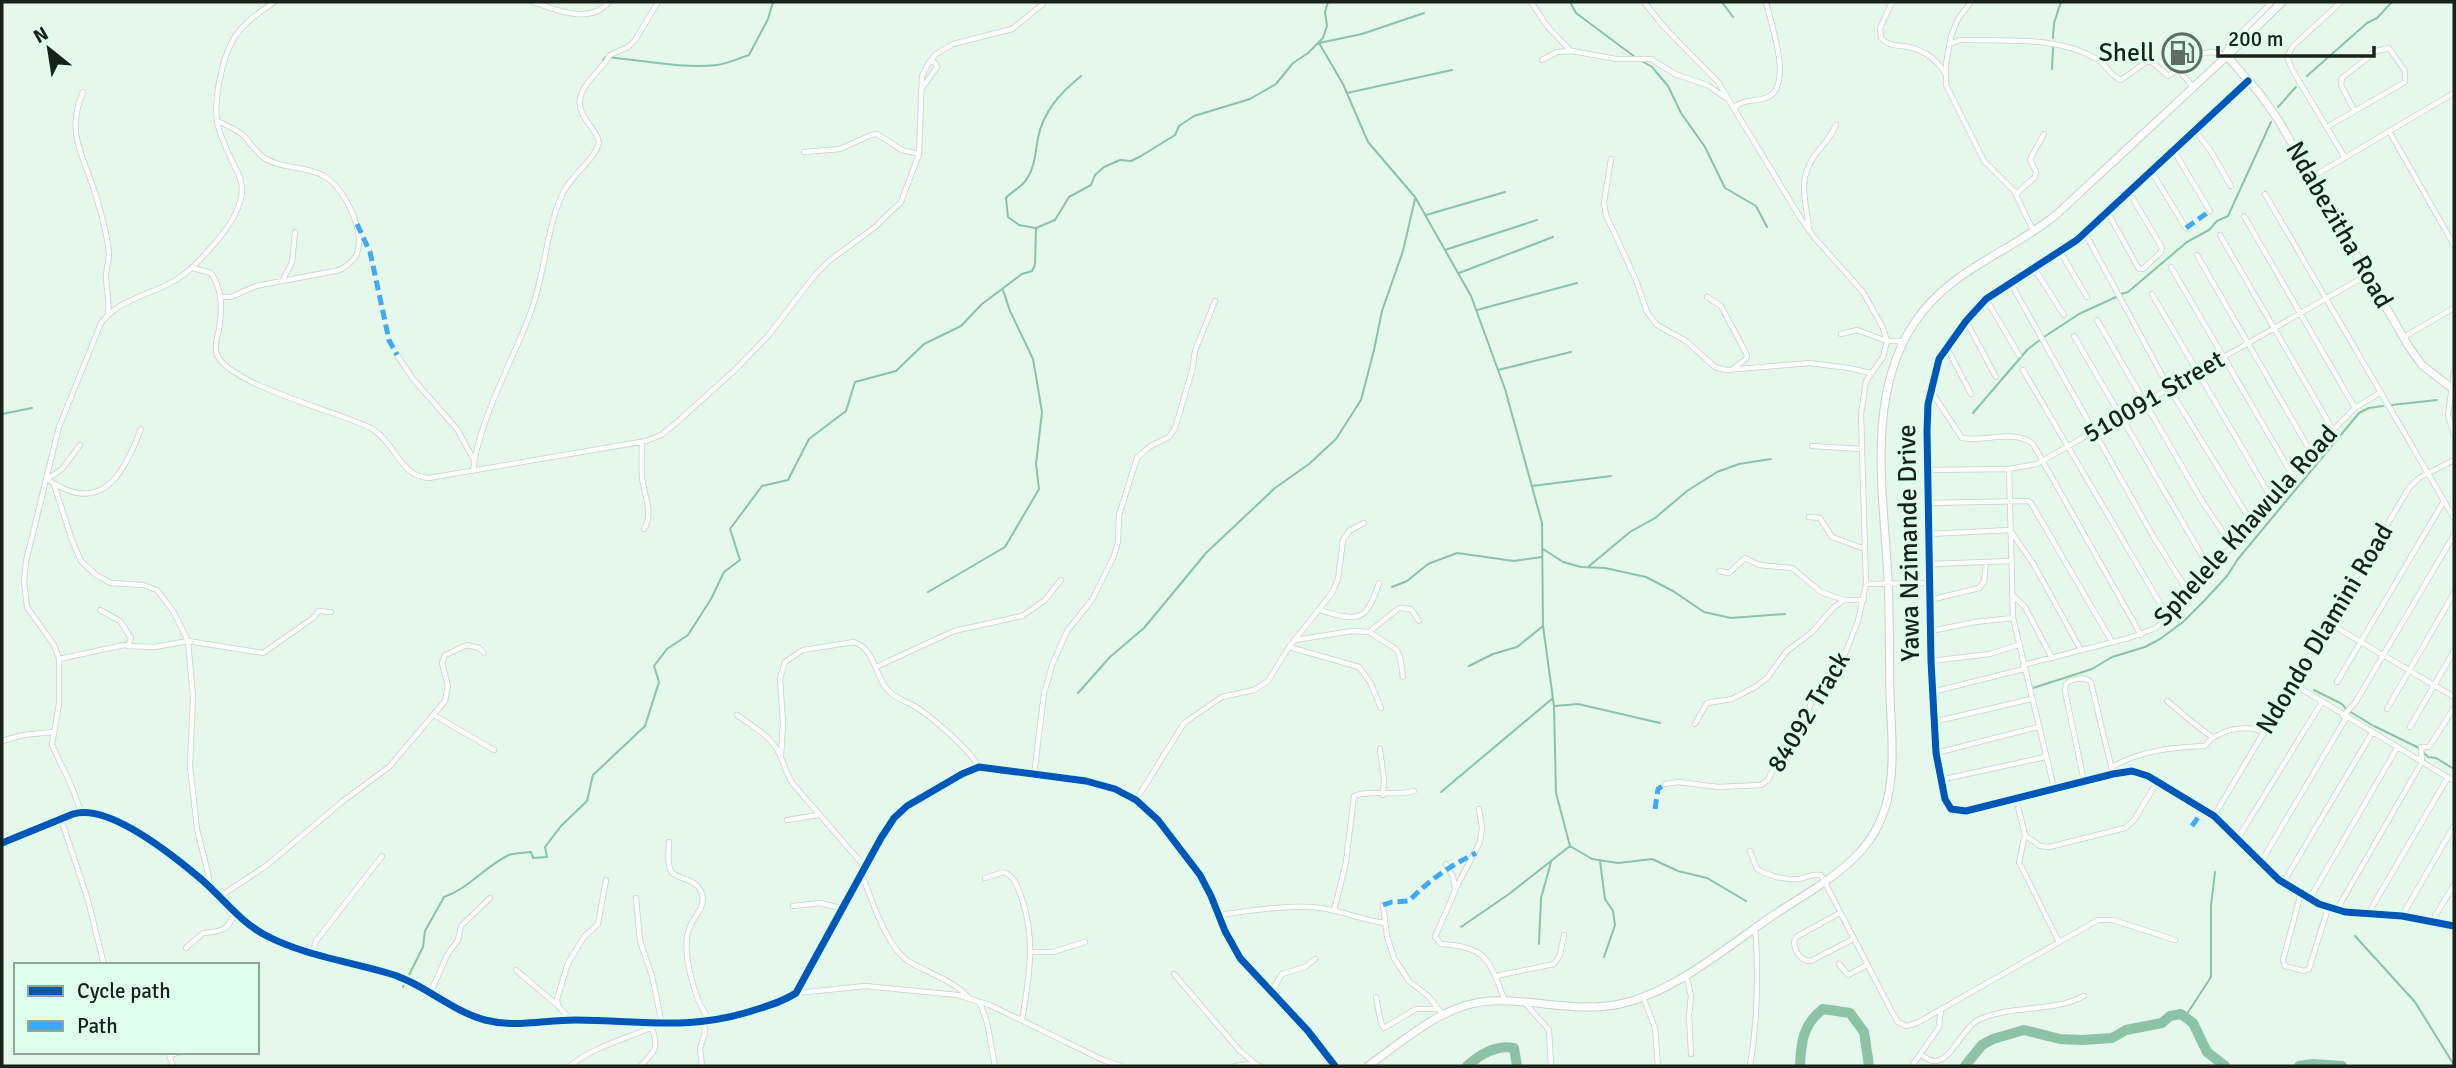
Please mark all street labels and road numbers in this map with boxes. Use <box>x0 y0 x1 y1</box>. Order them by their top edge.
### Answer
street label: Ndabezitha Road <box>2278 136 2400 314</box>
street label: 510091 Street <box>2078 344 2230 450</box>
street label: Sphelele Khawula Road <box>2147 419 2345 633</box>
street label: Yawa Nzimande Drive <box>1891 424 1927 662</box>
street label: Ndondo Dlamini Road <box>2249 518 2401 740</box>
street label: 84092 Track <box>1760 646 1858 778</box>

